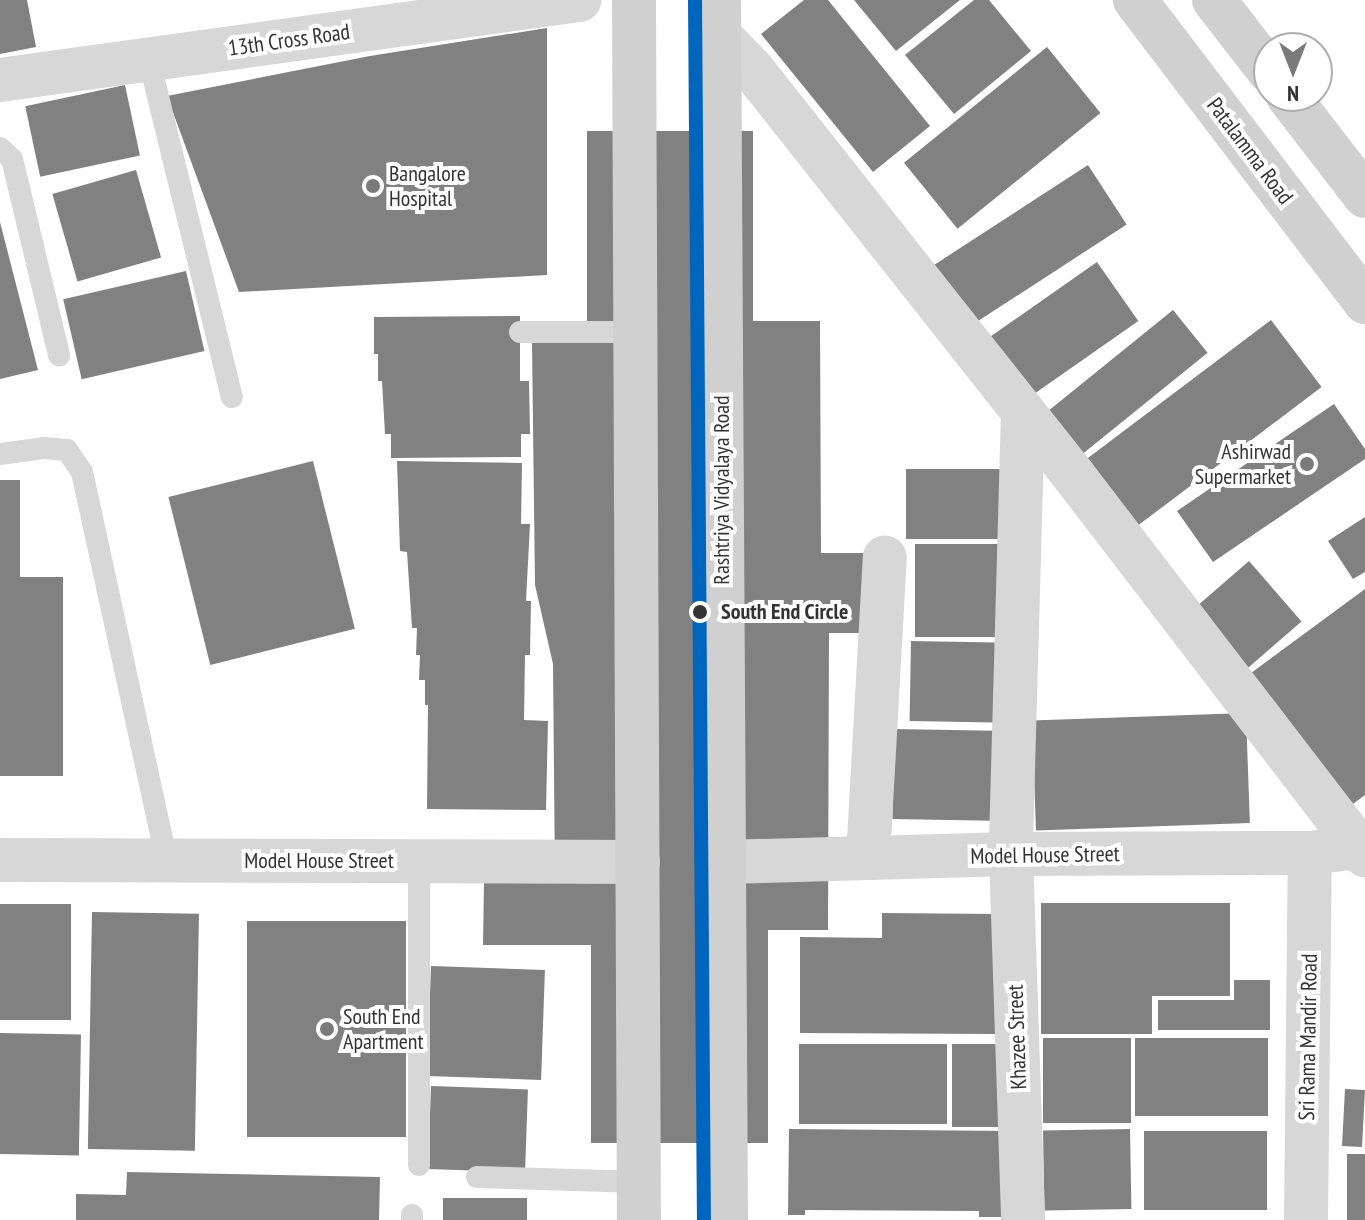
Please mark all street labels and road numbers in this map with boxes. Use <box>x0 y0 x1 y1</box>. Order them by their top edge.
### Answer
street label: 13th Cross Road <box>226 18 352 62</box>
street label: Patalamma Road <box>1201 93 1299 209</box>
street label: Rashtriya Vidyalaya Road <box>709 395 735 585</box>
street label: Model House Street <box>970 840 1120 870</box>
street label: Model House Street <box>244 848 394 874</box>
street label: Sri Rama Mandir Road <box>1293 953 1323 1121</box>
street label: Khazee Street <box>1002 984 1032 1090</box>

